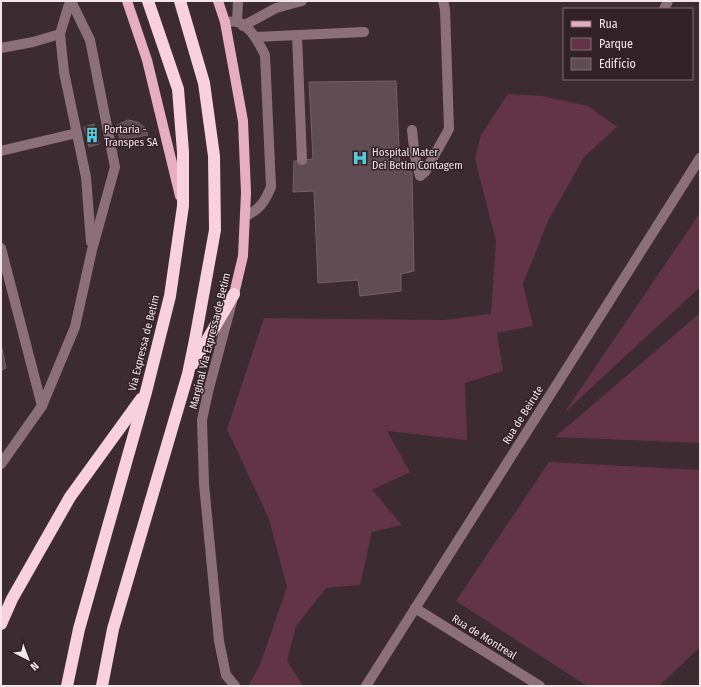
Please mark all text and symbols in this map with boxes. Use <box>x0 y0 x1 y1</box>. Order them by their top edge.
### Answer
legend <box>563 8 693 80</box>
text: Rua <box>599 17 618 31</box>
text: Parque <box>599 37 633 51</box>
text: Edifício <box>599 57 636 71</box>
place label: Portaria - Transpes SA <box>104 123 158 149</box>
building icon: Portaria - Transpes SA <box>83 126 101 144</box>
place label: Hospital Mater Dei Betim Contagem <box>372 146 463 172</box>
hospital icon: Hospital Mater Dei Betim Contagem <box>351 149 369 167</box>
street label: Marginal Via Expressa de Betim <box>187 272 233 410</box>
street label: Via Expressa de Betim <box>126 294 162 392</box>
street label: Rua de Beirute <box>500 383 546 447</box>
street label: Rua de Montreal <box>449 612 519 662</box>
north arrow <box>8 639 48 679</box>
text: N <box>28 659 41 673</box>

